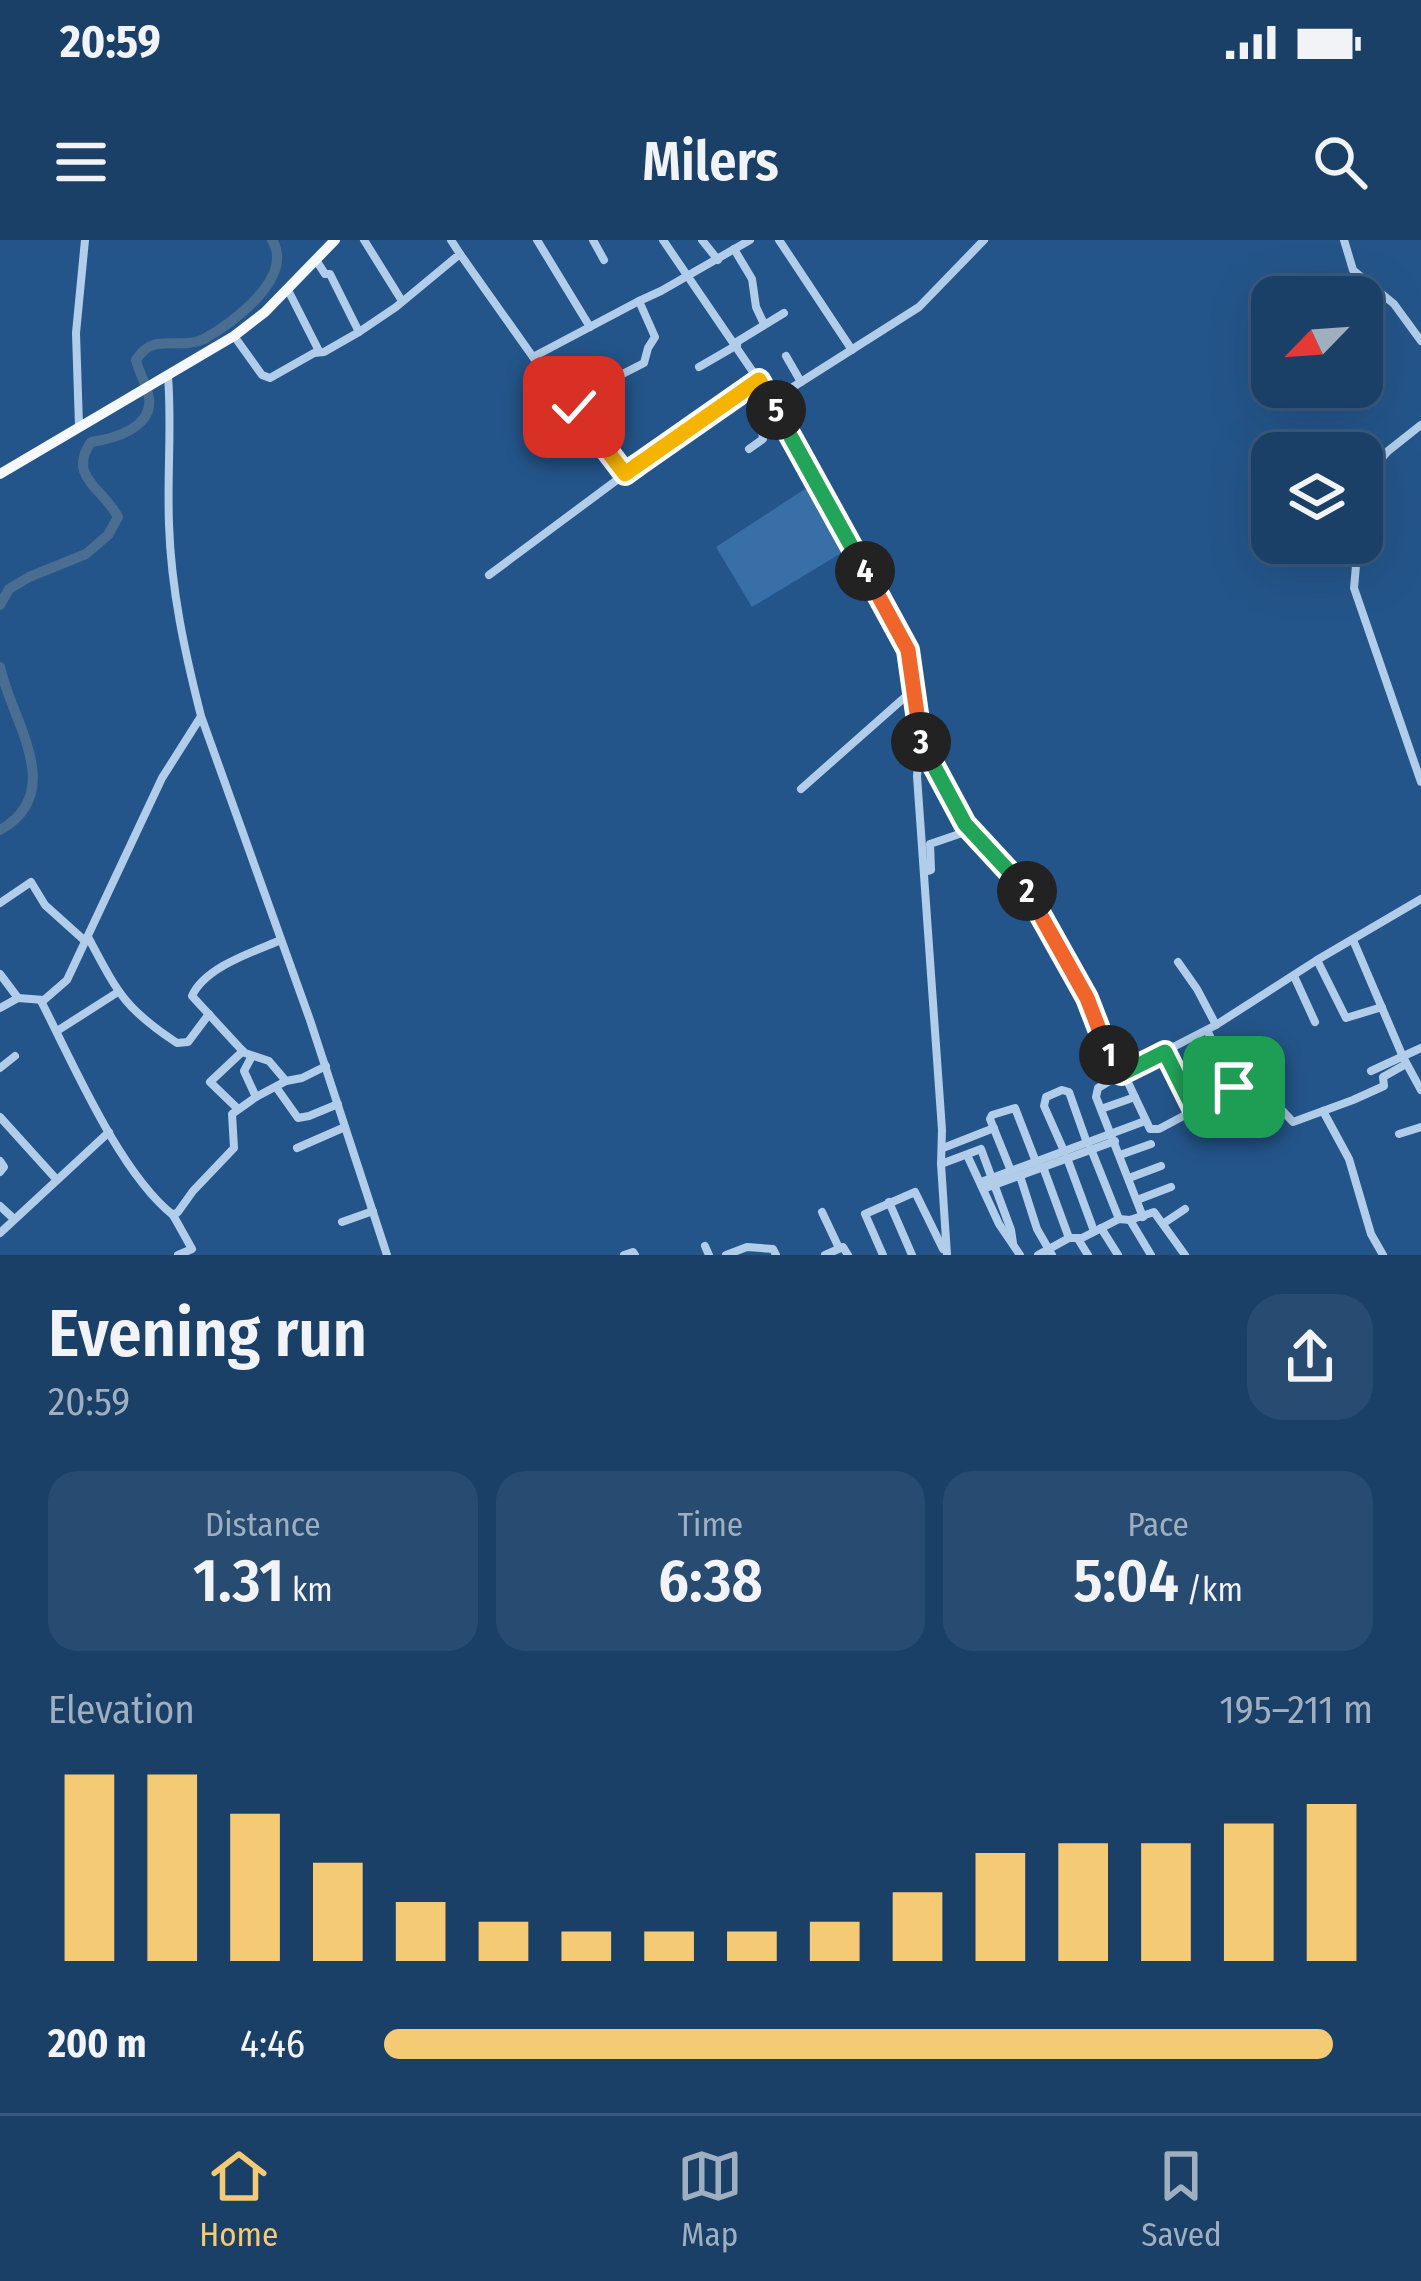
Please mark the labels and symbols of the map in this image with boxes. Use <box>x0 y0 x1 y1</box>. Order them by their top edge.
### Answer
north arrow <box>1251 276 1383 408</box>
pin <box>523 356 625 458</box>
pin: 5 <box>746 380 806 440</box>
pin: 4 <box>835 541 895 601</box>
pin: 3 <box>891 712 951 772</box>
pin: 2 <box>997 861 1057 921</box>
pin: 1 <box>1079 1025 1139 1085</box>
pin <box>1183 1036 1285 1138</box>

